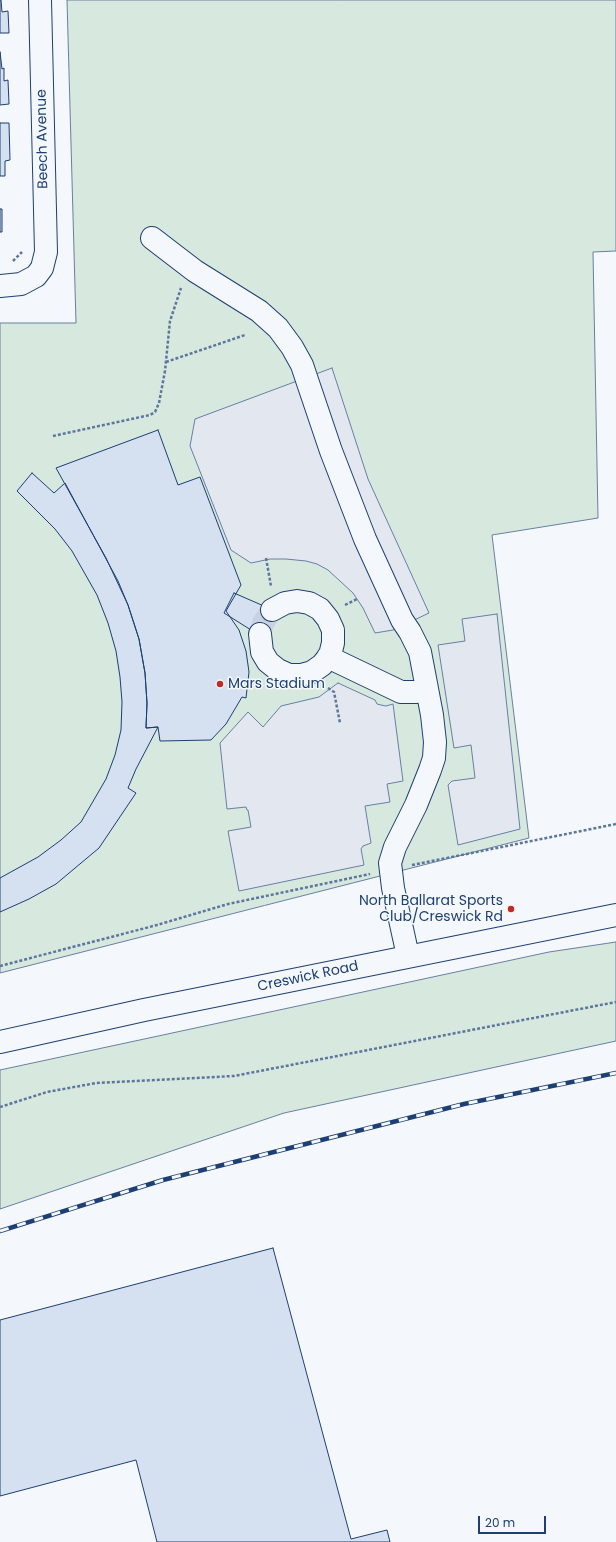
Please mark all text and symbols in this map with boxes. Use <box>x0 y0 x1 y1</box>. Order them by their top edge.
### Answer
street label: Beech Avenue <box>34 89 52 189</box>
place label: Mars Stadium <box>228 676 325 692</box>
marker: Mars Stadium <box>215 679 225 689</box>
place label: North Ballarat Sports Club/Creswick Rd <box>359 893 503 926</box>
marker: North Ballarat Sports Club/Creswick Rd <box>506 904 516 914</box>
street label: Creswick Road <box>256 958 360 996</box>
scale bar <box>480 1508 548 1534</box>
text: 20 m <box>485 1514 515 1531</box>

